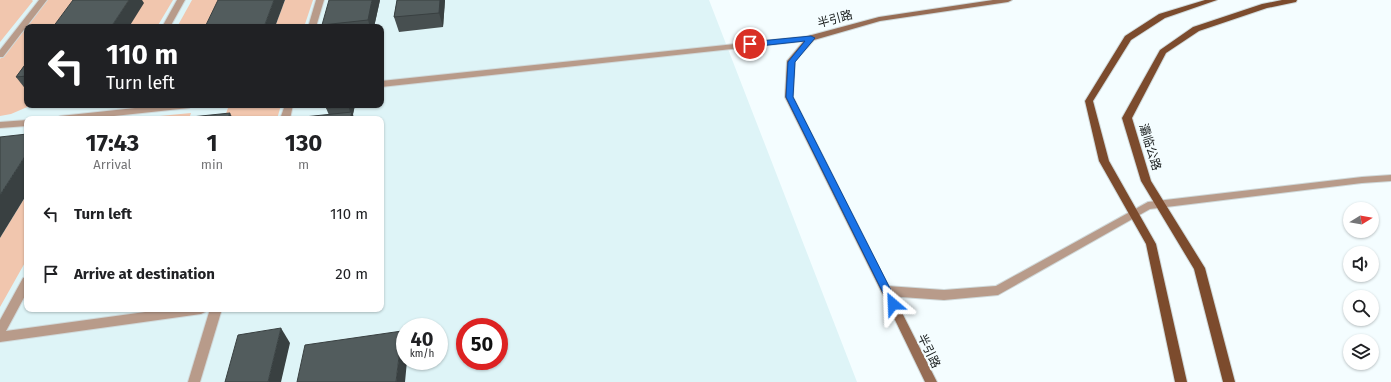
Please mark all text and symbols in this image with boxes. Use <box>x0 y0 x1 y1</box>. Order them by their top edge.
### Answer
street label: 半引路 <box>816 8 854 30</box>
pin <box>733 27 767 61</box>
icon: arrive <box>739 33 761 55</box>
text: 110 m <box>106 38 178 71</box>
icon: left <box>40 40 92 92</box>
text: Turn left <box>106 72 175 94</box>
street label: 灞临公路 <box>1136 122 1164 172</box>
text: 17:43 <box>86 129 139 157</box>
text: 1 <box>206 129 218 157</box>
text: 130 <box>285 129 322 157</box>
text: Arrival <box>93 157 131 172</box>
text: min <box>201 157 223 172</box>
text: m <box>298 157 309 172</box>
north arrow <box>1343 202 1379 238</box>
map controls <box>1343 202 1379 370</box>
icon: left <box>40 203 62 225</box>
text: Turn left <box>74 205 132 223</box>
text: 110 m <box>330 205 368 223</box>
button: sound <box>1343 246 1379 282</box>
icon: arrive <box>40 263 62 285</box>
text: Arrive at destination <box>74 265 215 283</box>
text: 20 m <box>335 265 368 283</box>
position arrow <box>872 283 914 325</box>
button: search <box>1343 290 1379 326</box>
speed limit sign: 50 <box>456 318 508 370</box>
text: 40 <box>411 327 434 351</box>
street label: 半引路 <box>915 332 943 370</box>
button: layers <box>1343 334 1379 370</box>
text: km/h <box>410 348 434 360</box>

